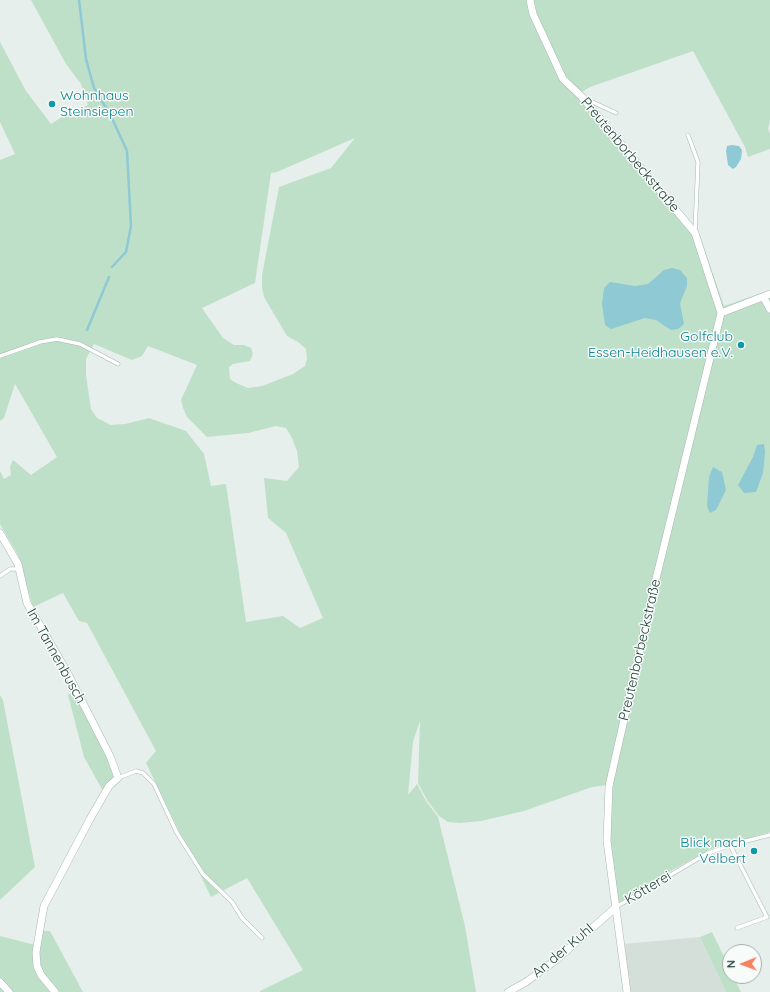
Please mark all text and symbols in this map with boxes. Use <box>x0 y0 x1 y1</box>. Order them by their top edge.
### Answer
place label: Wohnhaus Steinsiepen <box>60 88 133 120</box>
street label: Preutenborbeckstraße <box>577 94 683 216</box>
marker: Wohnhaus Steinsiepen <box>47 99 57 109</box>
place label: Golfclub Essen-Heidhausen e.V. <box>588 329 733 362</box>
marker: Golfclub Essen-Heidhausen e.V. <box>736 340 746 350</box>
street label: Preutenborbeckstraße <box>616 578 664 722</box>
street label: Im Tannenbusch <box>23 606 89 706</box>
place label: Blick nach Velbert <box>680 835 746 868</box>
marker: Blick nach Velbert <box>749 846 759 856</box>
street label: Kötterei <box>622 868 674 908</box>
street label: An der Kuhl <box>529 920 597 982</box>
north arrow <box>722 944 762 984</box>
text: N <box>724 960 738 968</box>

